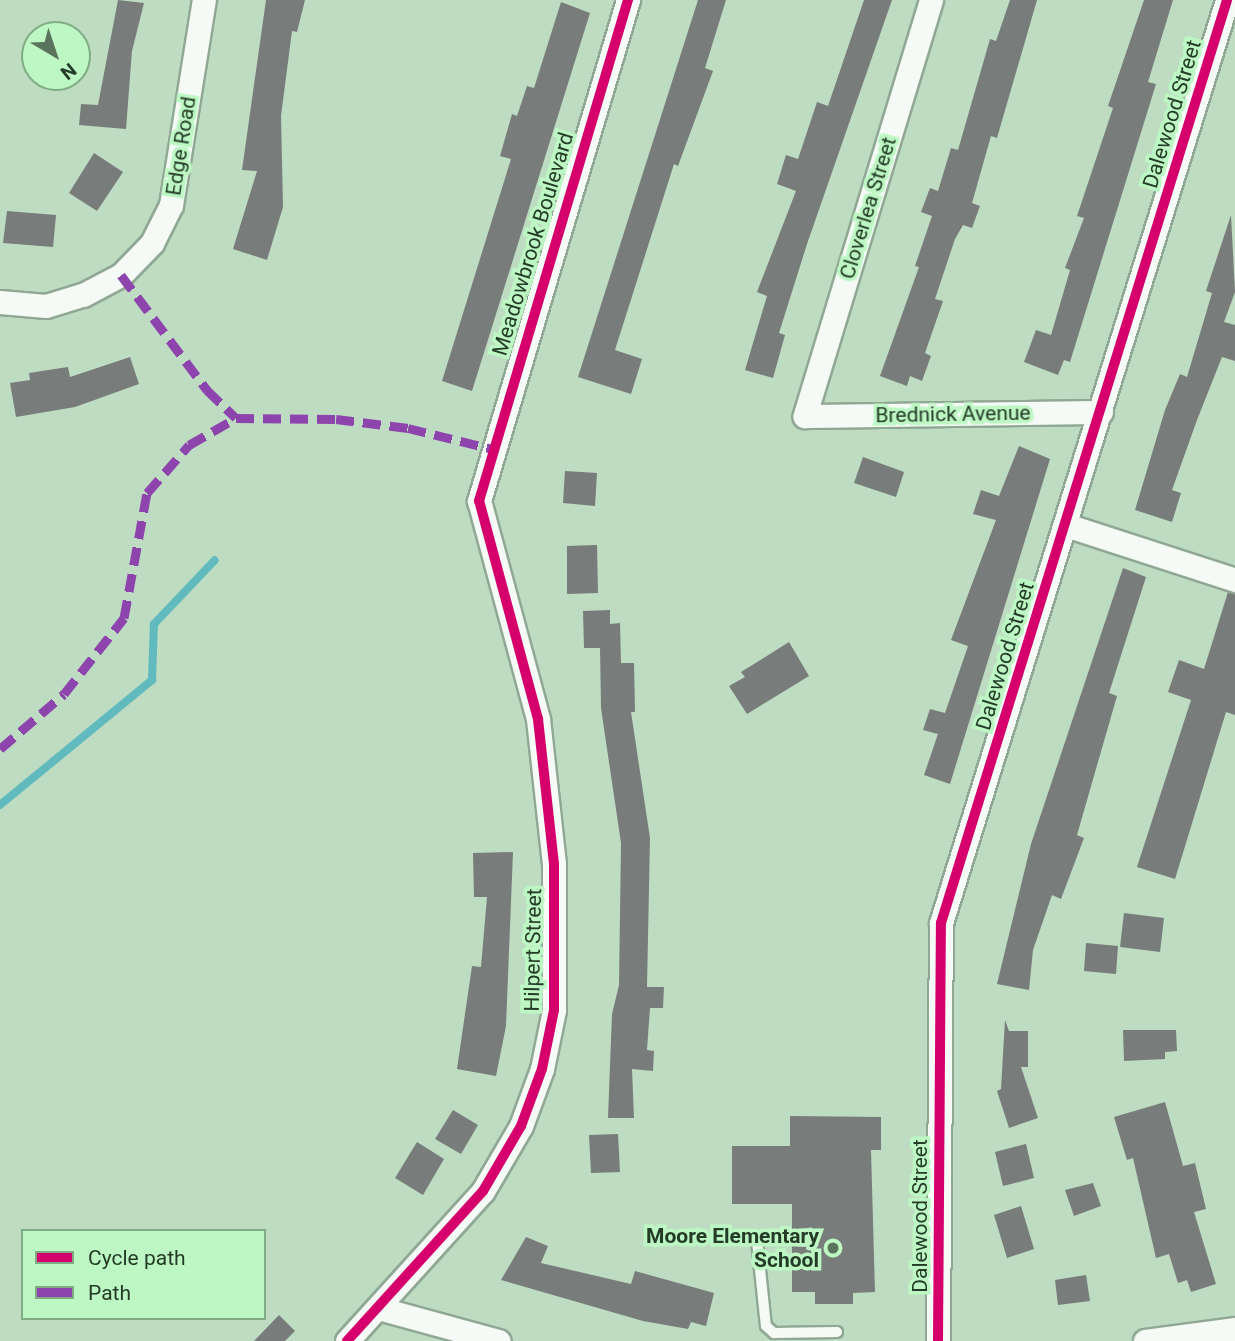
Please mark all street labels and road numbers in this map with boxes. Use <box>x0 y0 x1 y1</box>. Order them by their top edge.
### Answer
street label: Dalewood Street <box>1137 37 1207 191</box>
street label: Edge Road <box>161 95 201 197</box>
street label: Meadowbrook Boulevard <box>487 129 579 359</box>
street label: Cloverlea Street <box>834 134 902 282</box>
street label: Brednick Avenue <box>875 400 1031 428</box>
street label: Dalewood Street <box>970 579 1040 733</box>
street label: Hilpert Street <box>519 888 547 1012</box>
street label: Dalewood Street <box>907 1139 933 1293</box>

